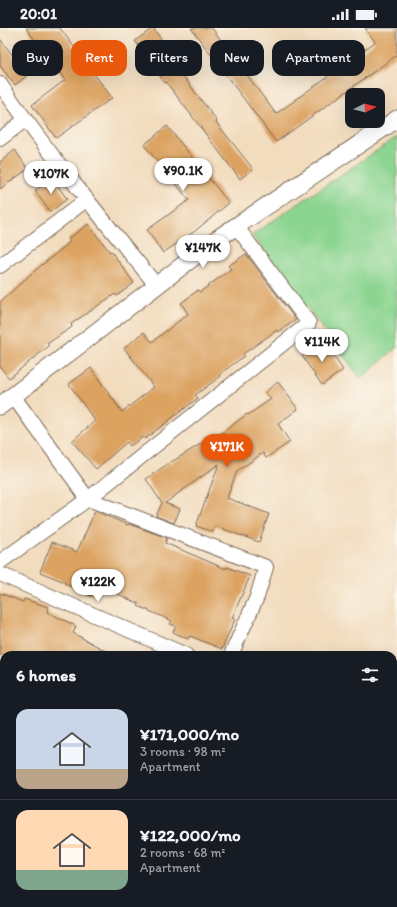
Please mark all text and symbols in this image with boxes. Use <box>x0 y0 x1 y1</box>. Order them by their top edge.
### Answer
text: 20:01 <box>20 5 57 23</box>
chip: Buy <box>12 40 63 76</box>
chip: Rent <box>71 40 127 76</box>
chip: Filters <box>135 40 202 76</box>
chip: New <box>210 40 264 76</box>
chip: Apartment <box>272 40 365 76</box>
north arrow <box>345 88 385 128</box>
map controls <box>345 88 385 128</box>
pin: ¥90.1K <box>150 158 216 192</box>
pin: ¥107K <box>23 161 79 195</box>
text: ¥90.1K <box>163 163 203 178</box>
text: ¥107K <box>33 166 69 181</box>
pin: ¥147K <box>175 235 231 269</box>
text: ¥147K <box>185 240 221 255</box>
pin: ¥114K <box>294 329 350 363</box>
text: ¥114K <box>304 334 340 349</box>
pin: ¥171K <box>199 434 255 468</box>
text: ¥171K <box>210 439 244 454</box>
pin: ¥122K <box>70 569 126 603</box>
text: ¥122K <box>80 574 116 589</box>
icon: filters <box>359 664 381 686</box>
text: 6 homes <box>16 665 76 685</box>
text: ¥171,000/mo <box>140 724 239 744</box>
icon: home <box>48 725 96 773</box>
text: 3 rooms · 98 m² <box>140 744 226 759</box>
text: Apartment <box>140 759 201 774</box>
text: ¥122,000/mo <box>140 825 241 845</box>
icon: home <box>48 826 96 874</box>
text: 2 rooms · 68 m² <box>140 845 225 860</box>
text: Apartment <box>140 860 201 875</box>

